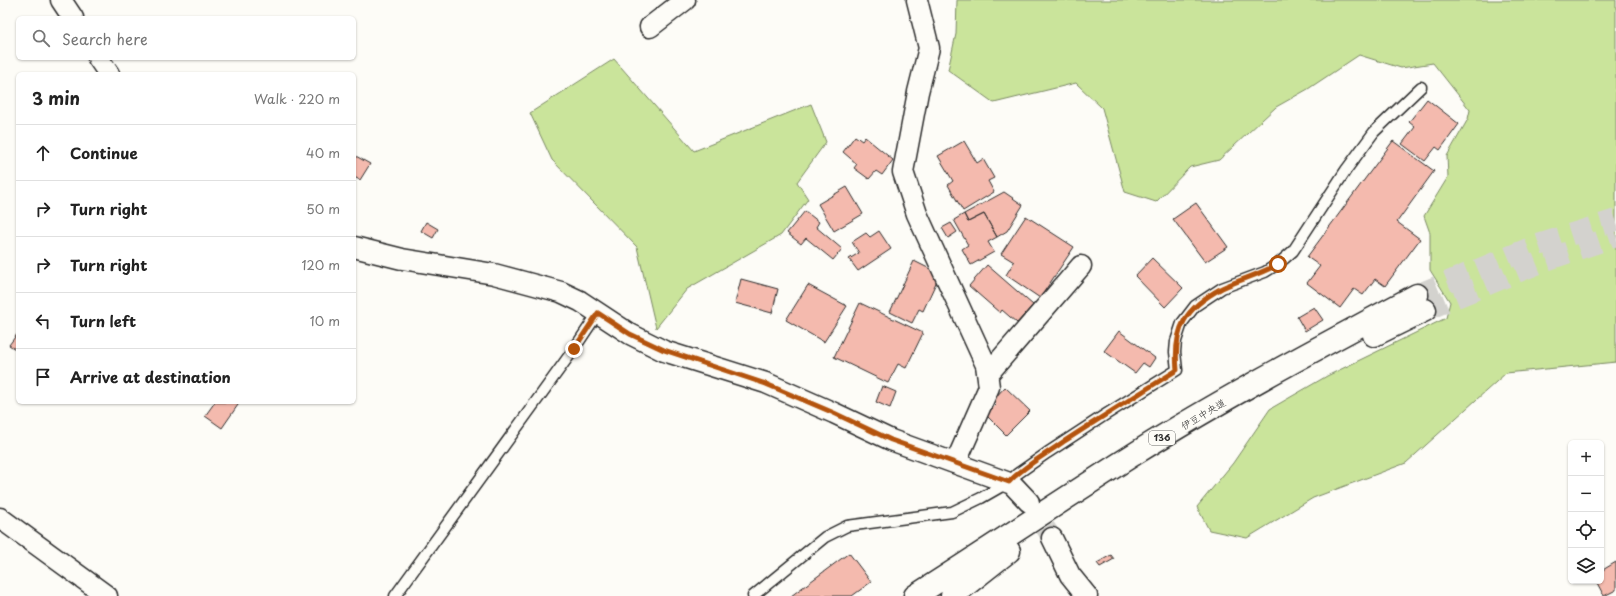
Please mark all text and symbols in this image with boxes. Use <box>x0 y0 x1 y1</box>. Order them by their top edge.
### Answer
search box <box>16 16 356 60</box>
icon: search <box>30 27 52 49</box>
text: Search here <box>62 27 148 50</box>
text: 3 min <box>32 85 80 111</box>
text: Walk · 220 m <box>254 89 340 108</box>
text: Continue <box>70 141 138 164</box>
icon: ahead <box>32 142 54 164</box>
text: 40 m <box>306 143 340 162</box>
text: Turn right <box>70 197 147 220</box>
icon: right <box>32 198 54 220</box>
text: 50 m <box>306 199 340 218</box>
text: Turn right <box>70 253 147 276</box>
icon: right <box>32 254 54 276</box>
text: 120 m <box>301 255 340 274</box>
route start <box>1269 255 1287 273</box>
text: Turn left <box>70 309 136 332</box>
icon: left <box>32 310 54 332</box>
text: 10 m <box>310 311 340 330</box>
route end <box>565 340 583 358</box>
text: Arrive at destination <box>70 365 231 388</box>
icon: arrive <box>32 366 54 388</box>
street label: 伊豆中央道 <box>1177 394 1228 433</box>
road number: 136 <box>1149 431 1175 445</box>
map controls <box>1568 440 1604 584</box>
button: + <box>1568 440 1604 476</box>
button: − <box>1568 476 1604 512</box>
button: locate <box>1568 512 1604 548</box>
button: layers <box>1568 548 1604 584</box>

